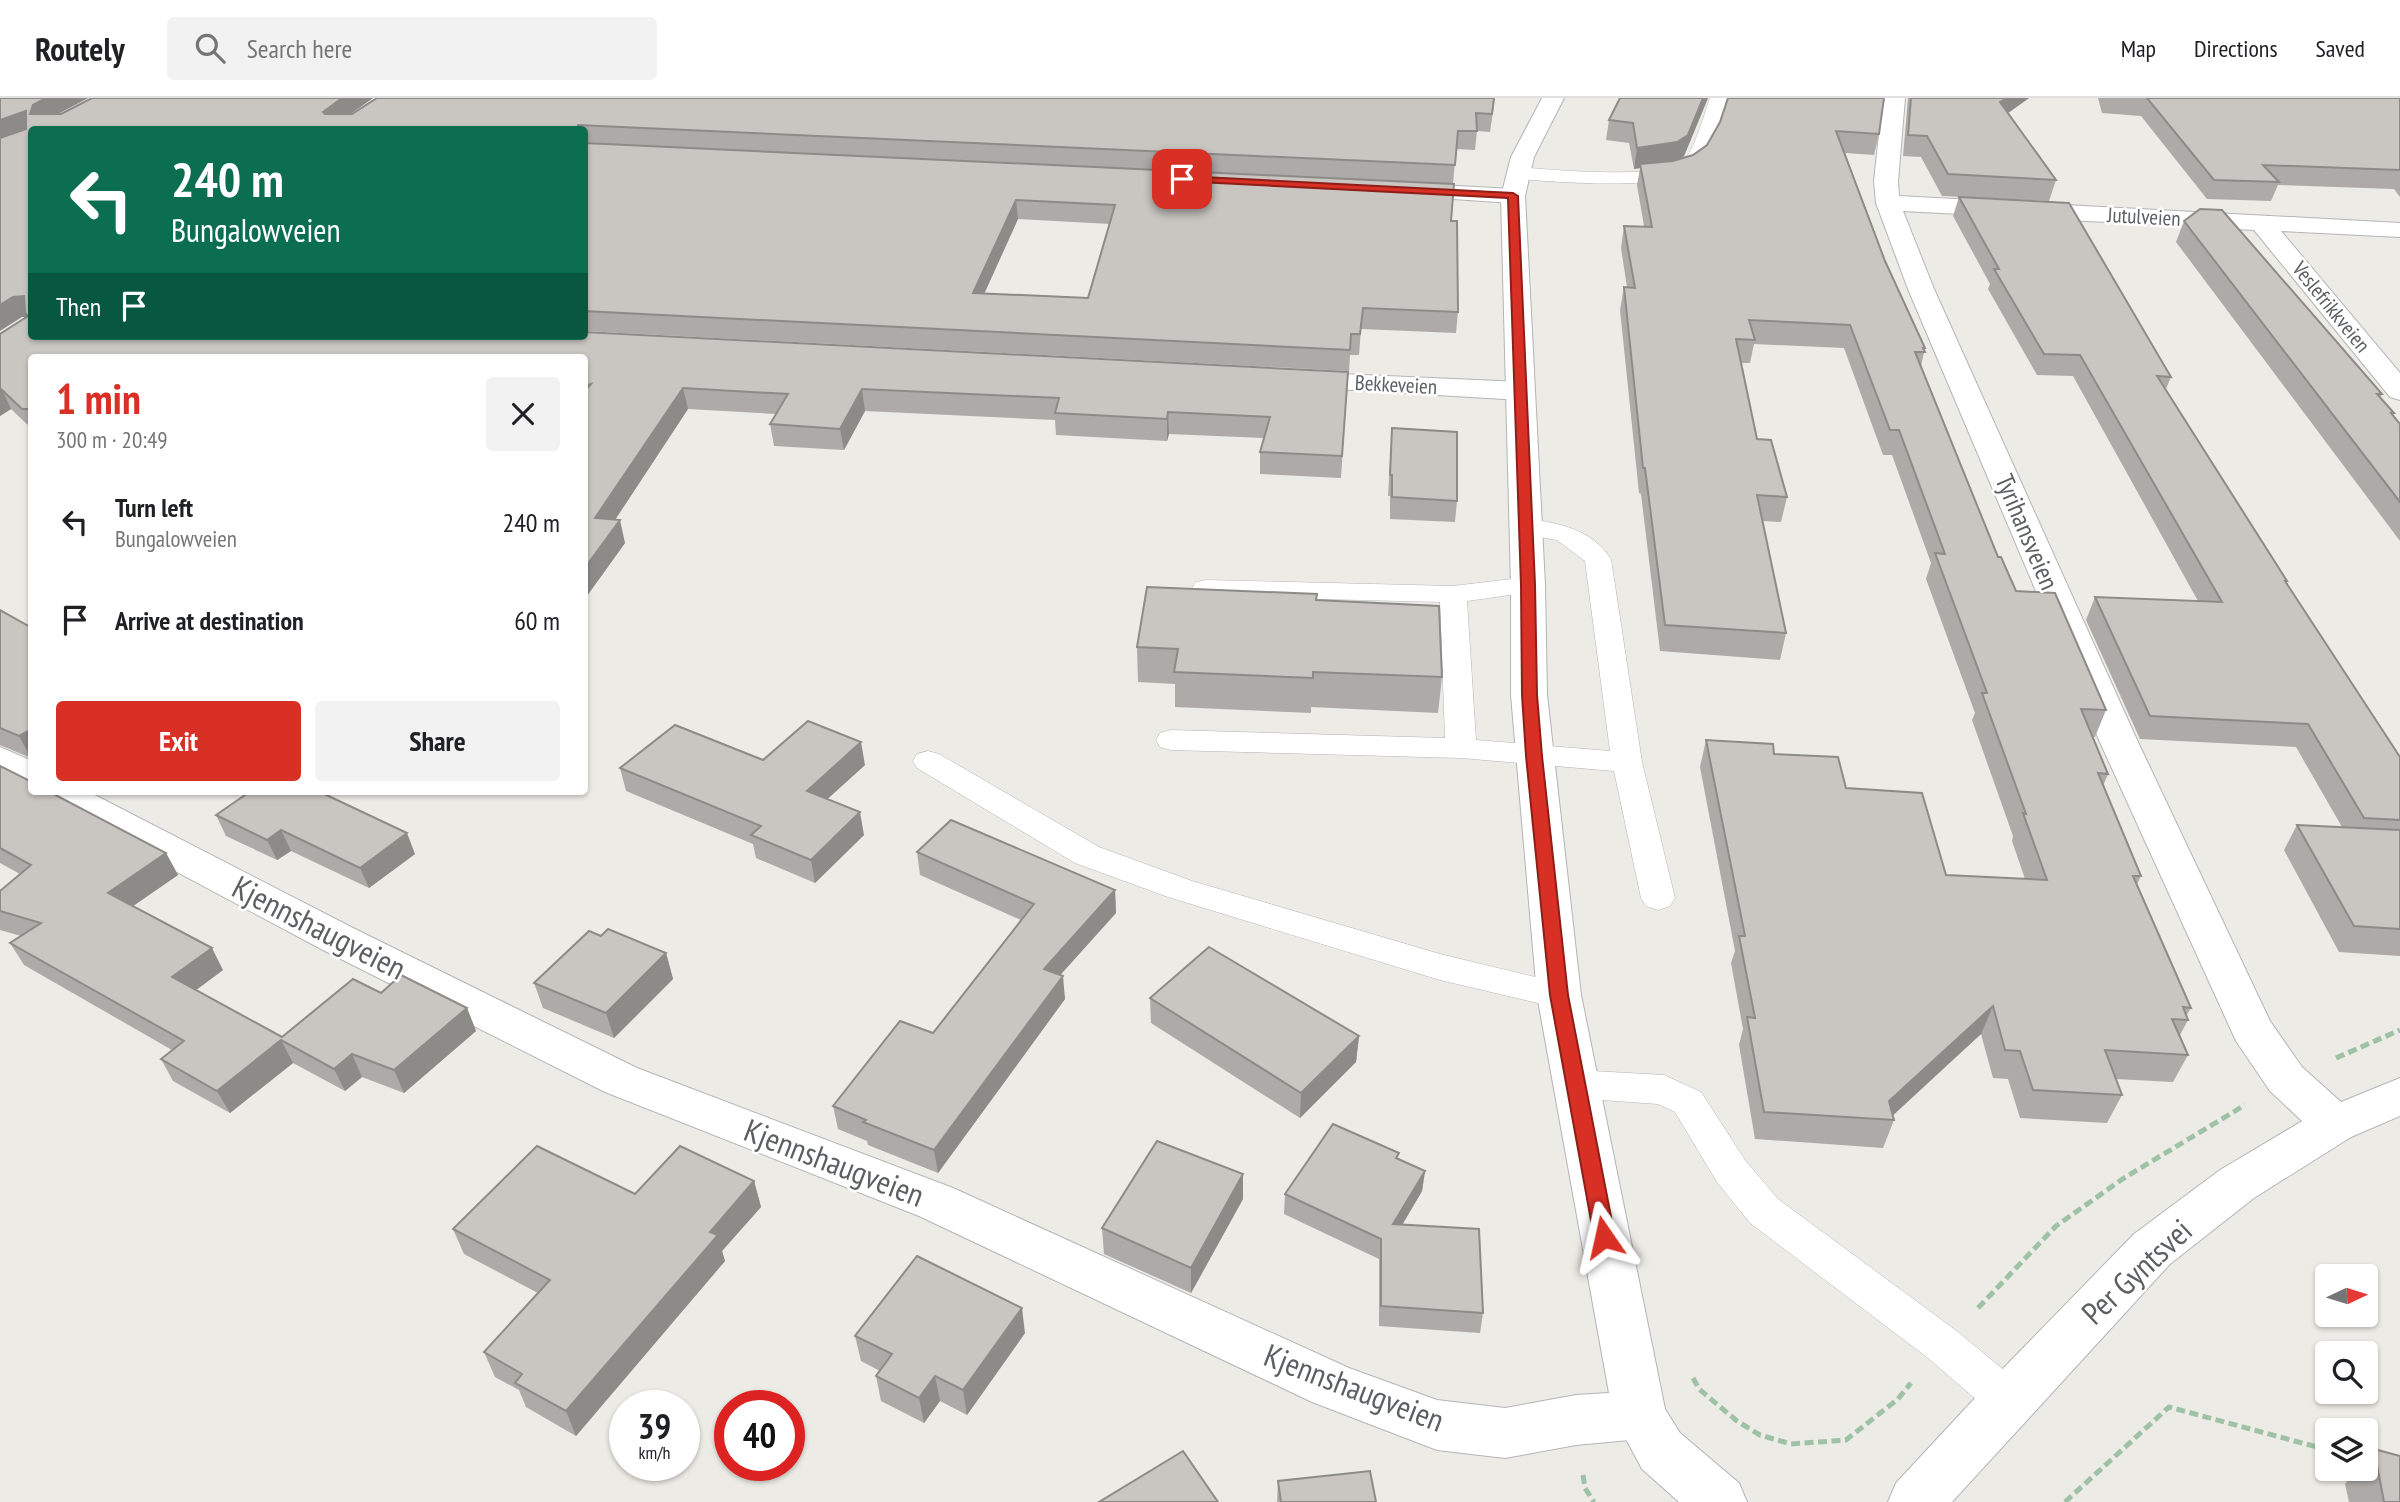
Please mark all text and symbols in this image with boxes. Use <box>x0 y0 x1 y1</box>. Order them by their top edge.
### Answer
search box <box>167 17 657 80</box>
text: Routely <box>35 27 125 70</box>
icon: search <box>191 29 229 67</box>
text: Search here <box>247 32 352 65</box>
text: Map <box>2121 33 2156 64</box>
text: Directions <box>2194 33 2278 64</box>
text: Saved <box>2316 33 2365 64</box>
text: 240 m <box>171 147 284 211</box>
pin <box>1152 149 1212 209</box>
icon: left <box>56 154 147 245</box>
icon: arrive <box>1163 160 1201 198</box>
street label: Jutulveien <box>2106 201 2181 232</box>
text: Bungalowveien <box>171 209 341 251</box>
street label: Veslefrikkveien <box>2286 255 2376 358</box>
icon: arrive <box>115 287 153 325</box>
text: Then <box>56 290 101 323</box>
street label: Bekkeveien <box>1354 369 1438 400</box>
text: 1 min <box>56 371 141 426</box>
button: close <box>486 377 560 451</box>
text: 300 m · 20:49 <box>56 425 168 454</box>
street label: Tyrihansveien <box>1988 469 2067 594</box>
text: Turn left <box>115 491 193 524</box>
icon: left <box>56 503 94 541</box>
text: 240 m <box>502 506 560 539</box>
text: Bungalowveien <box>115 524 237 553</box>
icon: arrive <box>56 601 94 639</box>
text: Arrive at destination <box>115 604 304 637</box>
text: 60 m <box>514 604 560 637</box>
button: Exit <box>56 701 301 781</box>
button: Share <box>315 701 560 781</box>
street label: Kjennshaugveien <box>226 865 413 989</box>
street label: Kjennshaugveien <box>739 1109 930 1216</box>
position arrow <box>1567 1200 1641 1274</box>
street label: Per Gyntsvei <box>2072 1209 2200 1333</box>
north arrow <box>2315 1264 2378 1326</box>
map controls <box>2315 1264 2378 1481</box>
street label: Kjennshaugveien <box>1259 1334 1450 1441</box>
button: search <box>2315 1341 2378 1404</box>
speed limit sign: 40 <box>714 1390 805 1481</box>
text: 39 <box>638 1403 671 1449</box>
button: layers <box>2315 1418 2378 1481</box>
text: km/h <box>639 1441 670 1464</box>

